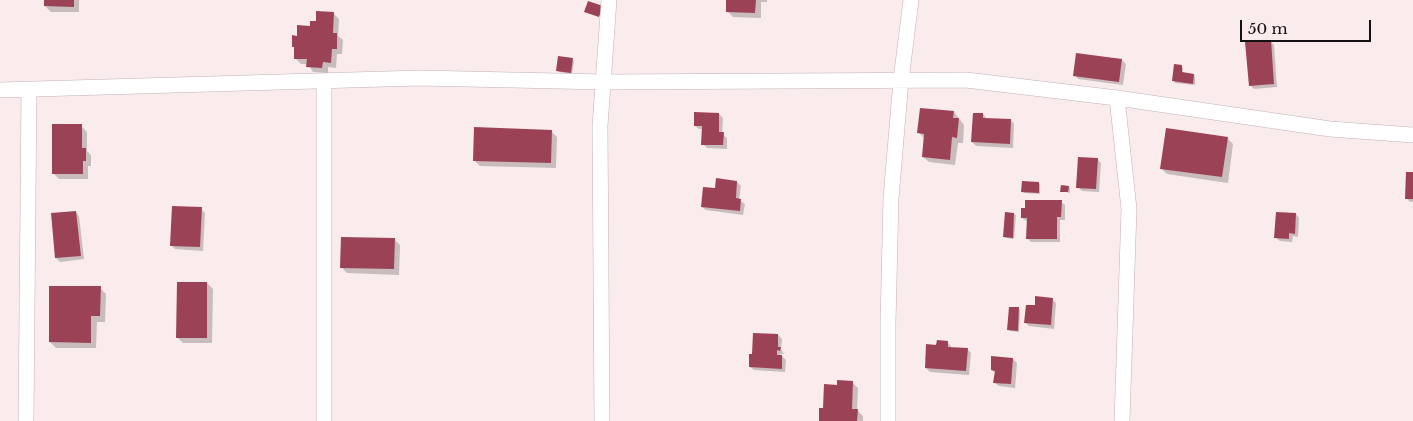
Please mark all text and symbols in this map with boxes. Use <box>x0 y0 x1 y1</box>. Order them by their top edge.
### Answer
scale bar <box>1243 10 1374 42</box>
text: 50 m <box>1248 19 1288 38</box>

